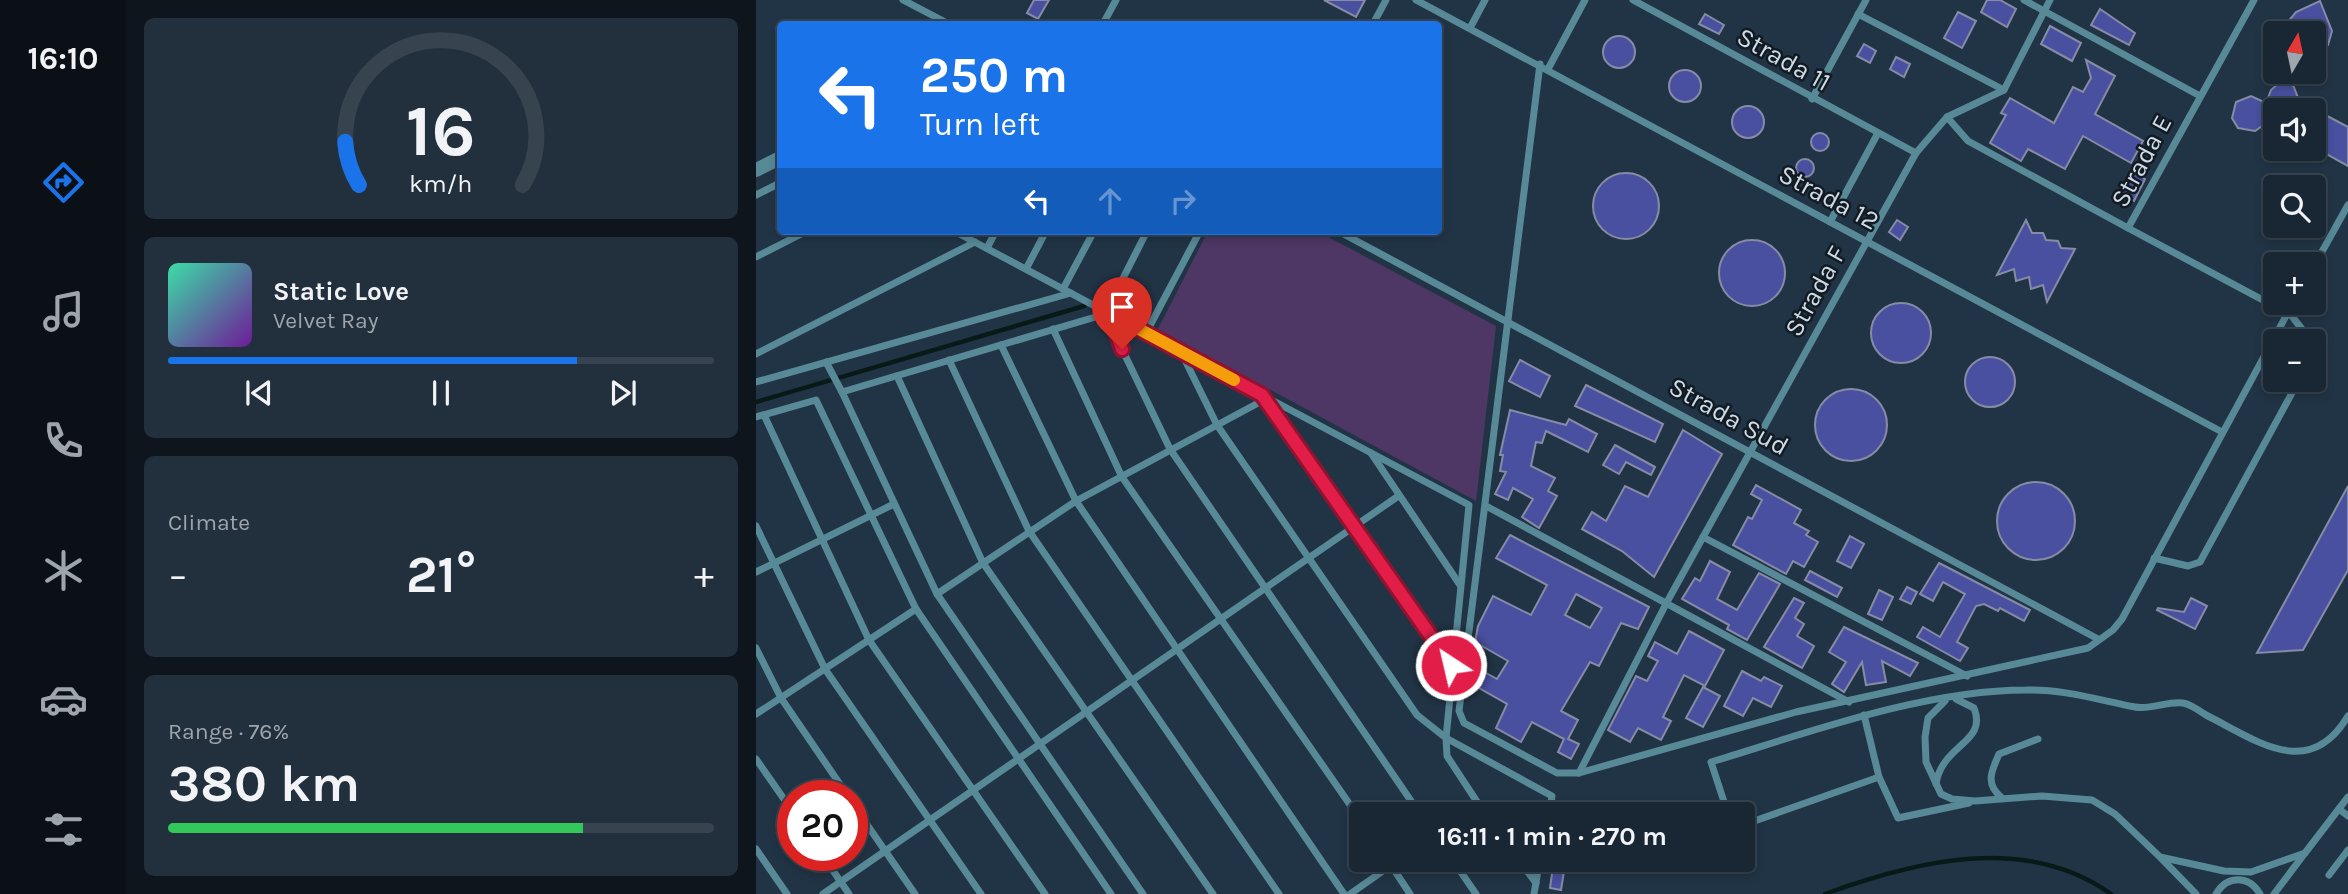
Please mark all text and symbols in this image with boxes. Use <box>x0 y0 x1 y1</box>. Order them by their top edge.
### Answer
street label: Strada 11 <box>1732 21 1836 98</box>
north arrow <box>2263 21 2326 84</box>
map controls <box>2263 21 2326 392</box>
text: 16:10 <box>27 40 99 77</box>
text: 250 m <box>920 47 1068 104</box>
icon: left <box>805 49 896 140</box>
text: 16 <box>406 88 476 173</box>
button: sound <box>2263 98 2326 161</box>
text: Turn left <box>920 106 1040 143</box>
street label: Strada E <box>2104 110 2179 213</box>
icon: directions <box>39 158 88 207</box>
street label: Strada 12 <box>1773 158 1884 237</box>
text: km/h <box>409 168 473 197</box>
button: search <box>2263 175 2326 238</box>
icon: left <box>1018 182 1056 220</box>
icon: ahead <box>1091 182 1129 220</box>
icon: right <box>1164 182 1202 220</box>
street label: Strada F <box>1778 241 1853 342</box>
button: + <box>2263 252 2326 315</box>
text: Static Love <box>273 276 409 307</box>
pin <box>1092 277 1152 349</box>
icon: music <box>39 287 88 336</box>
icon: arrive <box>1103 288 1141 326</box>
text: Velvet Ray <box>273 307 378 334</box>
button: − <box>2263 329 2326 392</box>
street label: Strada Sud <box>1664 371 1794 462</box>
icon: previous <box>240 374 278 412</box>
icon: pause <box>422 374 460 412</box>
icon: next <box>604 374 642 412</box>
icon: phone <box>39 416 88 465</box>
text: Climate <box>168 509 250 536</box>
text: 21° <box>406 544 476 605</box>
icon: climate <box>39 546 88 595</box>
text: − <box>168 553 188 598</box>
text: + <box>694 553 714 598</box>
position arrow <box>1414 628 1488 702</box>
icon: car <box>39 675 88 724</box>
text: Range · 76% <box>168 718 289 745</box>
text: 380 km <box>168 753 360 814</box>
speed limit sign: 20 <box>777 780 868 871</box>
icon: filters <box>39 805 88 854</box>
text: 16:11 · 1 min · 270 m <box>1437 821 1667 852</box>

